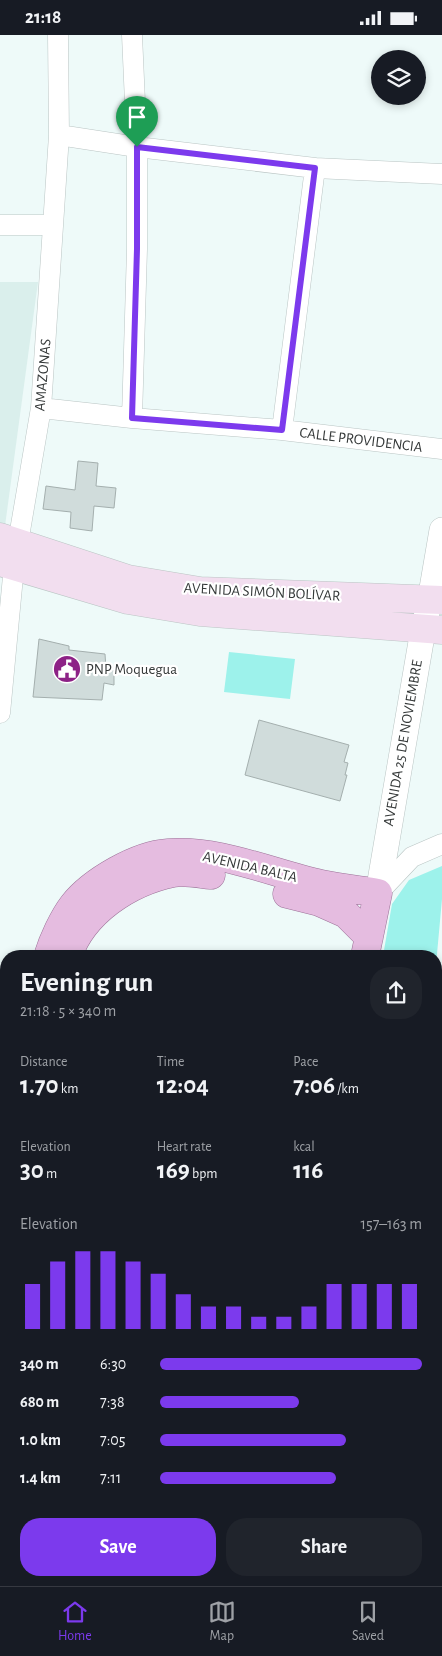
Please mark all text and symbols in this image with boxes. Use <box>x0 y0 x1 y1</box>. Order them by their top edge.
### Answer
text: 21:18 <box>25 8 61 27</box>
map controls <box>371 50 426 105</box>
button: layers <box>371 50 426 105</box>
pin <box>116 96 158 147</box>
icon: arrive <box>123 103 151 131</box>
street label: AMAZONAS <box>32 338 54 412</box>
street label: CALLE PROVIDENCIA <box>299 425 424 455</box>
street label: AVENIDA SIMÓN BOLÍVAR <box>183 578 341 604</box>
public building icon: PNP Moquegua <box>52 654 82 684</box>
street label: AVENIDA 25 DE NOVIEMBRE <box>381 659 425 827</box>
place label: PNP Moquegua <box>86 662 177 677</box>
street label: AVENIDA BALTA <box>201 849 299 885</box>
button: share <box>370 967 422 1019</box>
text: Evening run <box>20 969 153 997</box>
text: 21:18 · 5 × 340 m <box>20 1003 116 1019</box>
text: Distance <box>20 1055 67 1069</box>
text: Time <box>157 1055 185 1069</box>
text: Pace <box>293 1055 319 1069</box>
text: 1.70 <box>20 1073 59 1098</box>
text: 12:04 <box>157 1073 209 1098</box>
text: 7:06 <box>293 1073 335 1098</box>
text: km <box>59 1082 78 1096</box>
text: /km <box>335 1082 359 1096</box>
text: Elevation <box>20 1140 71 1154</box>
text: Heart rate <box>157 1140 212 1154</box>
text: kcal <box>293 1140 315 1154</box>
text: 30 <box>20 1158 44 1183</box>
text: 169 <box>157 1158 190 1183</box>
text: 116 <box>293 1158 323 1183</box>
text: m <box>44 1167 57 1181</box>
text: bpm <box>190 1167 218 1181</box>
text: Elevation <box>20 1216 78 1232</box>
text: 157–163 m <box>360 1216 422 1232</box>
text: 340 m <box>20 1356 59 1372</box>
text: 6:30 <box>100 1356 126 1372</box>
text: 680 m <box>20 1394 59 1410</box>
text: 7:38 <box>100 1394 125 1410</box>
text: 1.0 km <box>20 1432 61 1448</box>
text: 7:05 <box>100 1432 125 1448</box>
text: 1.4 km <box>20 1470 61 1486</box>
text: 7:11 <box>100 1470 121 1486</box>
button: Save <box>20 1518 216 1576</box>
button: Share <box>226 1518 422 1576</box>
tab: Home <box>58 1598 92 1645</box>
tab: Map <box>208 1598 236 1645</box>
tab: Saved <box>352 1598 384 1645</box>

